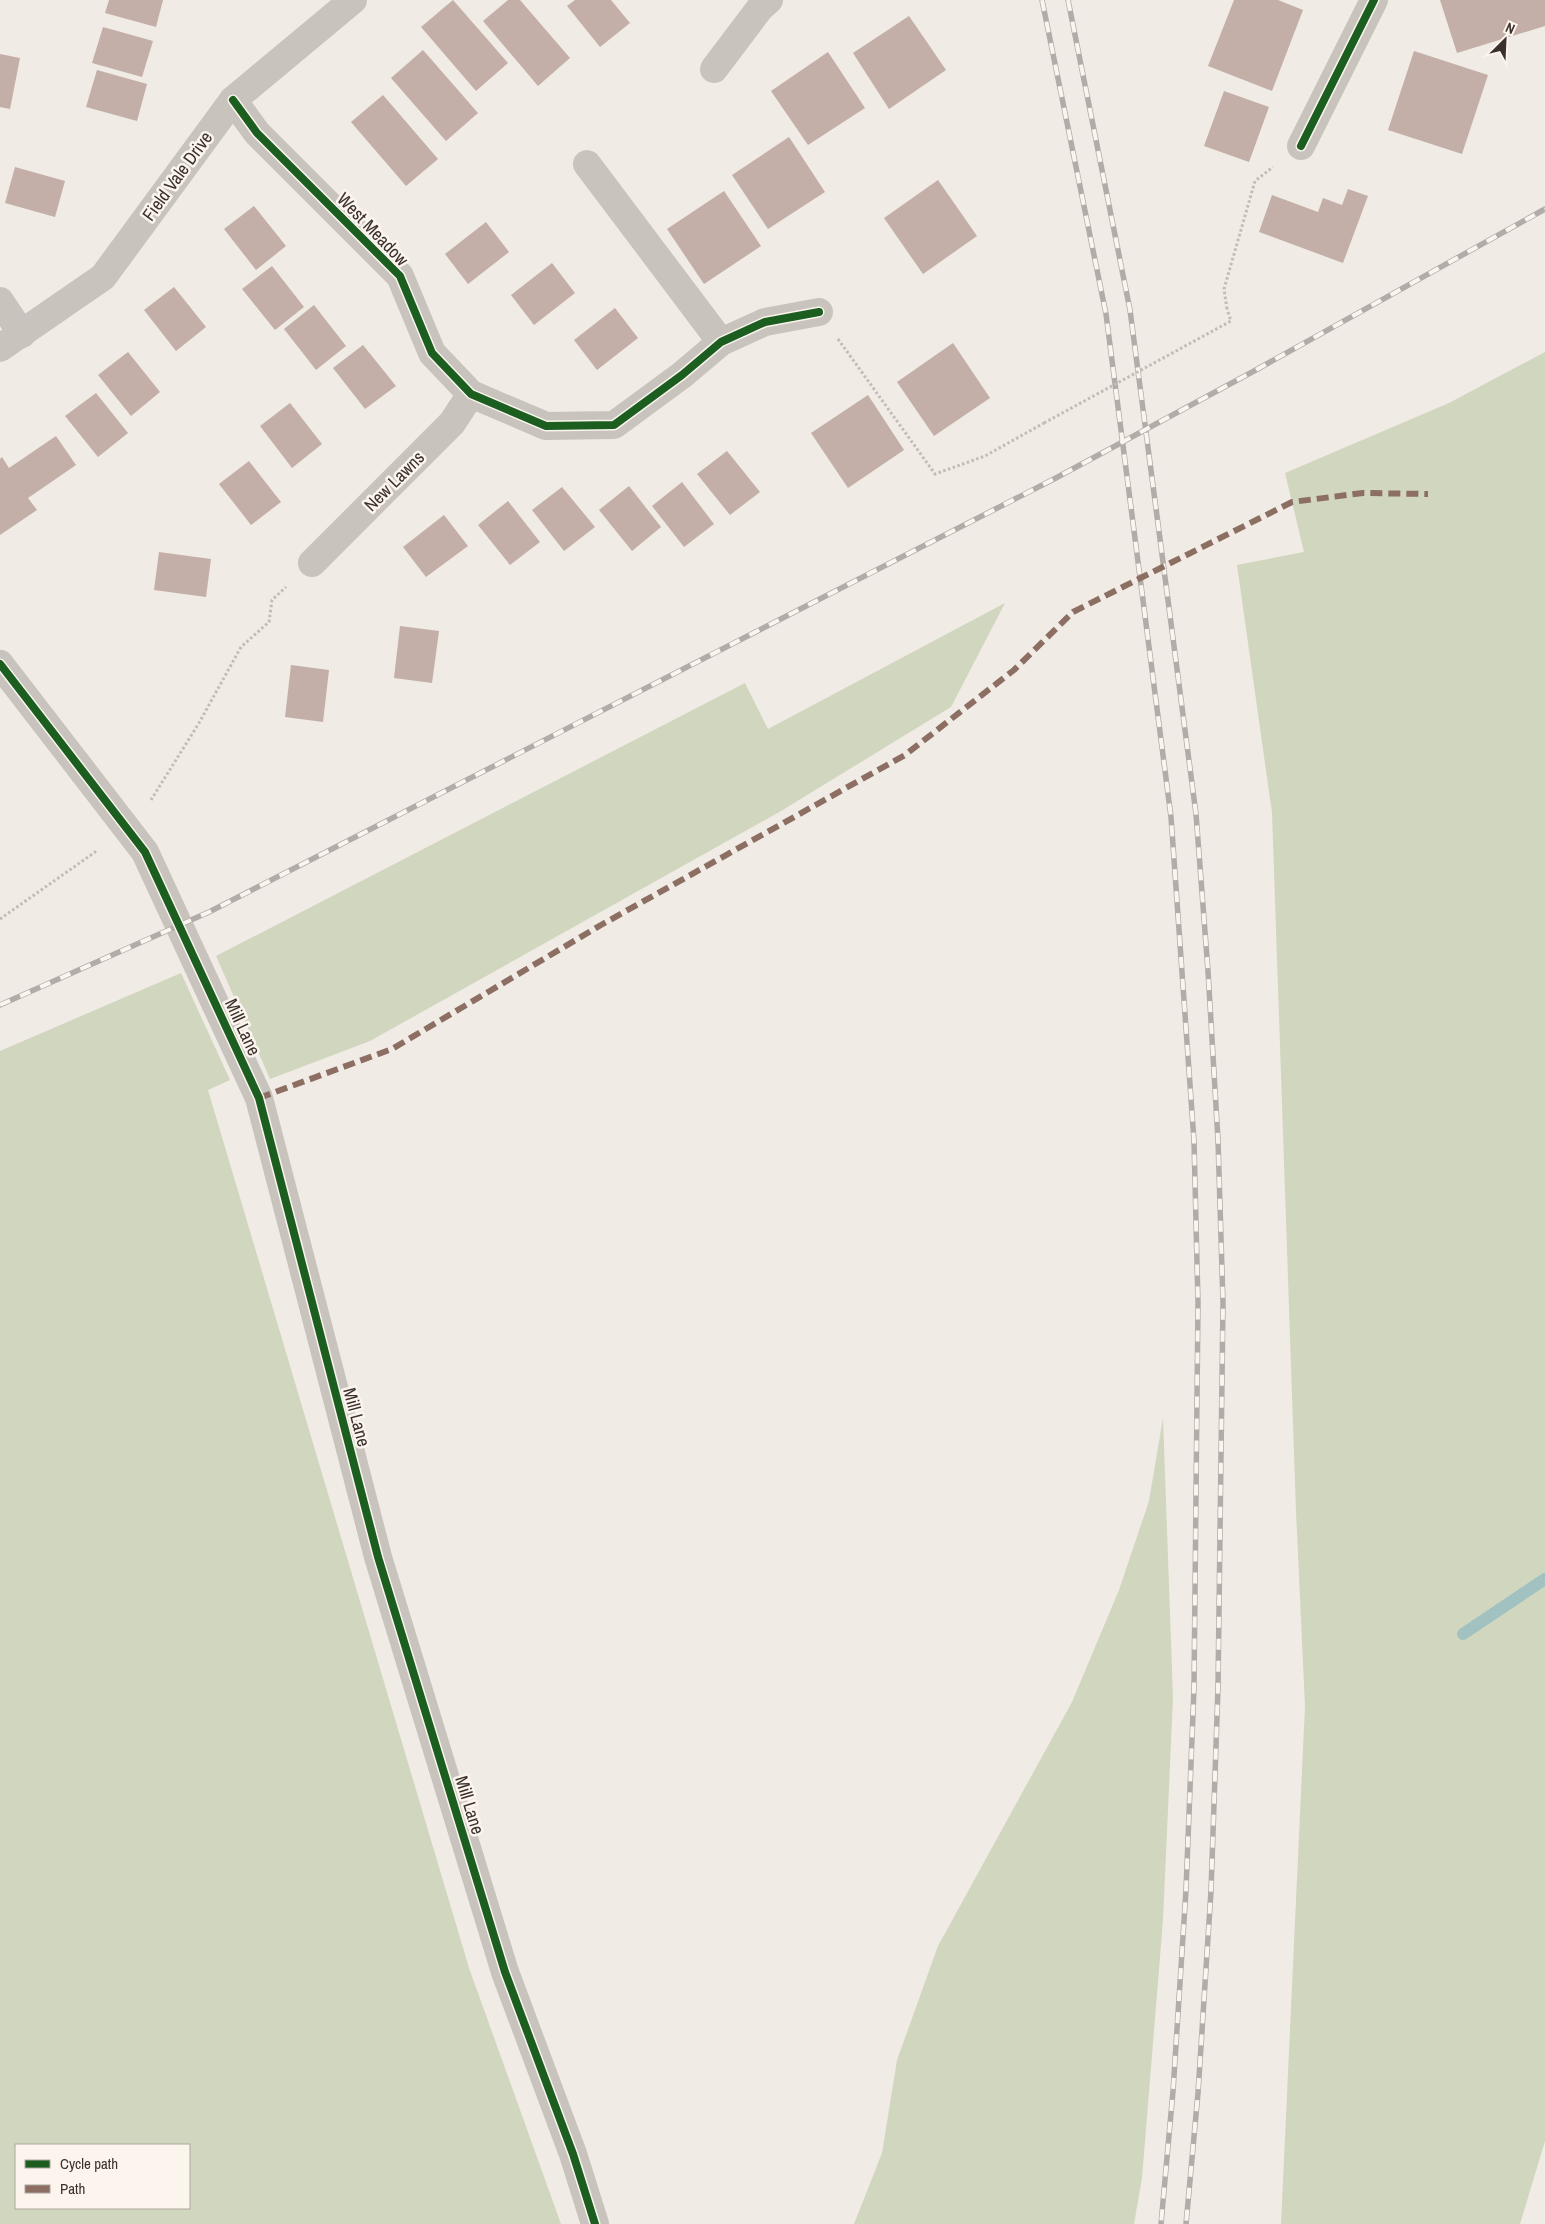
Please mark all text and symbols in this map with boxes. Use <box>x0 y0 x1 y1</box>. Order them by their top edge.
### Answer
north arrow <box>1480 15 1530 65</box>
text: N <box>1503 18 1518 38</box>
street label: Field Vale Drive <box>136 126 218 226</box>
street label: West Meadow <box>332 187 415 271</box>
street label: New Lawns <box>358 445 430 517</box>
street label: Mill Lane <box>219 995 267 1059</box>
street label: Mill Lane <box>337 1385 377 1449</box>
street label: Mill Lane <box>449 1773 491 1837</box>
legend <box>15 2144 190 2209</box>
text: Cycle path <box>60 2153 118 2174</box>
text: Path <box>60 2178 85 2199</box>

